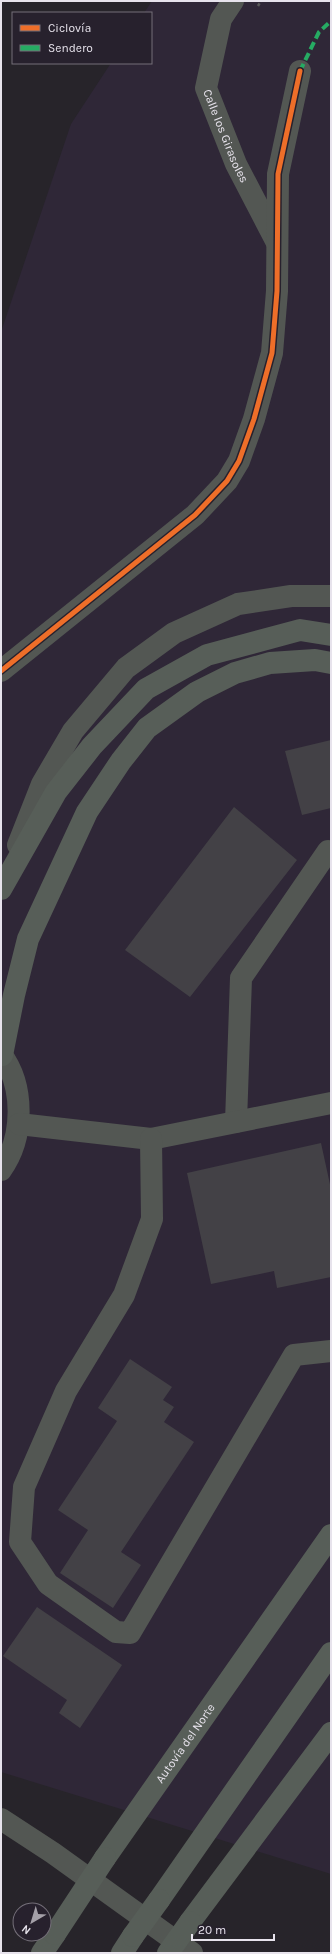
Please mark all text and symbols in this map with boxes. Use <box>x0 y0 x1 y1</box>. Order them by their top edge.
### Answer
legend <box>12 12 152 64</box>
text: Ciclovía <box>48 21 91 35</box>
text: Sendero <box>48 41 93 55</box>
street label: Calle los Girasoles <box>200 87 251 185</box>
street label: Autovía del Norte <box>153 1701 218 1786</box>
north arrow <box>12 1902 52 1942</box>
scale bar <box>192 1916 274 1942</box>
text: N <box>19 1922 33 1937</box>
text: 20 m <box>198 1923 226 1937</box>

